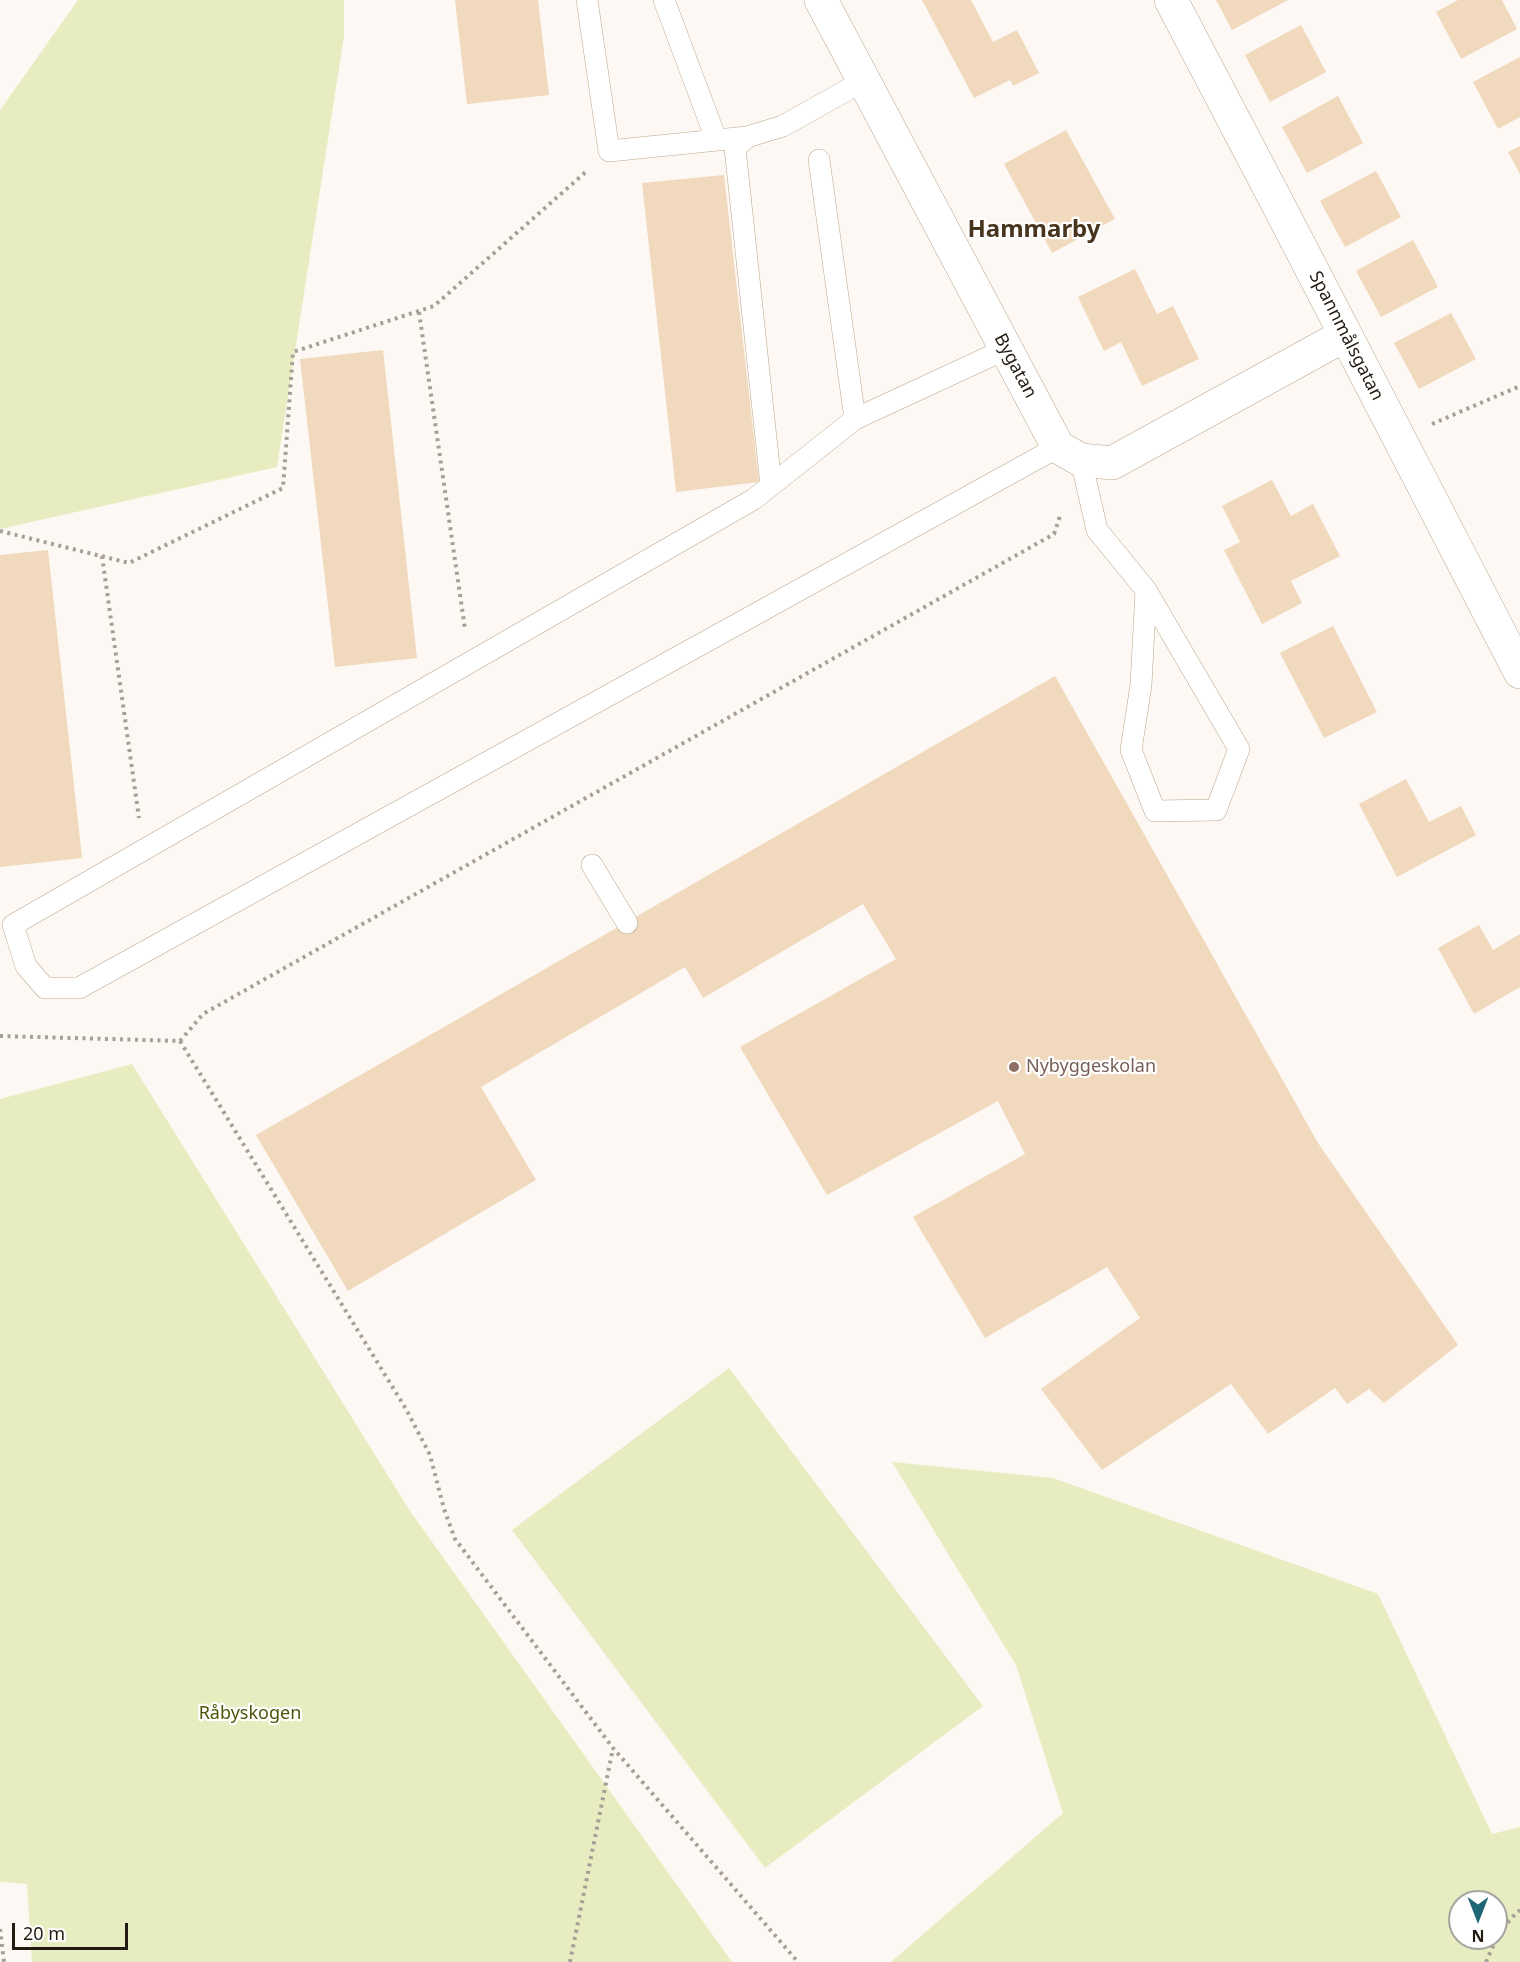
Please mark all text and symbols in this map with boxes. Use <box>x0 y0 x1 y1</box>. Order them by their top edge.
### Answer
district label: Hammarby <box>967 216 1101 244</box>
street label: Spannmålsgatan <box>1304 268 1388 404</box>
street label: Bygatan <box>989 330 1041 402</box>
place label: Nybyggeskolan <box>1026 1056 1156 1078</box>
marker: Nybyggeskolan <box>1007 1060 1021 1074</box>
park label: Råbyskogen <box>199 1703 301 1725</box>
north arrow <box>1448 1890 1508 1950</box>
scale bar <box>15 1911 130 1949</box>
text: 20 m <box>23 1921 65 1945</box>
text: N <box>1472 1925 1485 1947</box>

